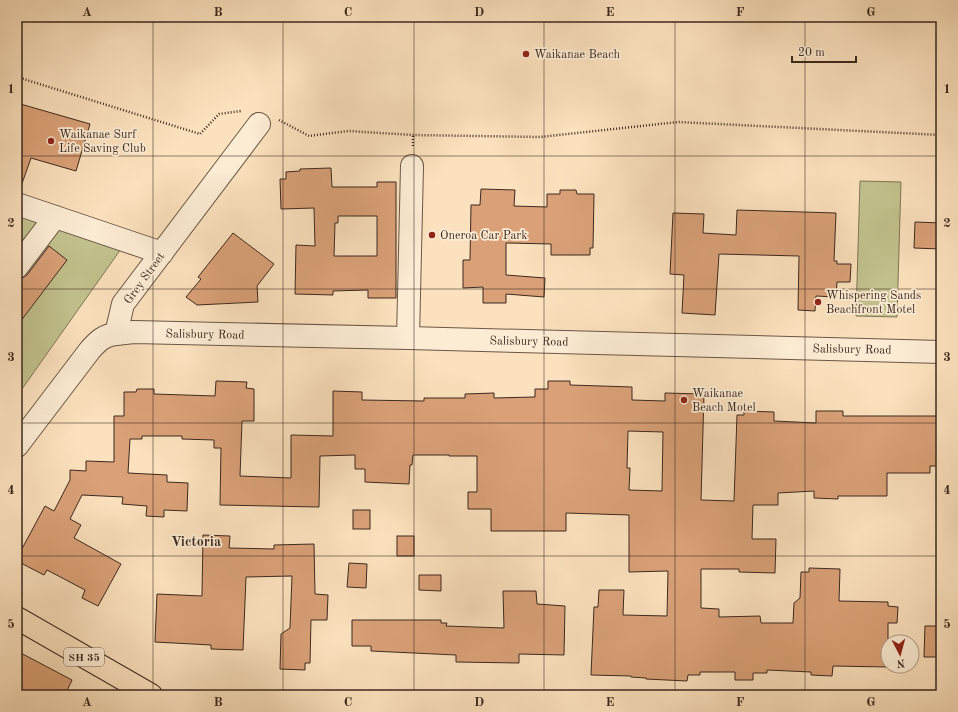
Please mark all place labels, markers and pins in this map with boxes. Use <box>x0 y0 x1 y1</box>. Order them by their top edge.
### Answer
marker: Waikanae Beach <box>521 49 531 59</box>
place label: Waikanae Beach <box>534 49 620 61</box>
place label: Waikanae Surf Life Saving Club <box>59 129 146 155</box>
marker: Waikanae Surf Life Saving Club <box>46 136 56 146</box>
marker: Oneroa Car Park <box>427 230 437 240</box>
place label: Oneroa Car Park <box>440 230 528 242</box>
place label: Whispering Sands Beachfront Motel <box>826 290 921 316</box>
marker: Whispering Sands Beachfront Motel <box>813 297 823 307</box>
place label: Waikanae Beach Motel <box>692 388 756 414</box>
marker: Waikanae Beach Motel <box>679 395 689 405</box>

